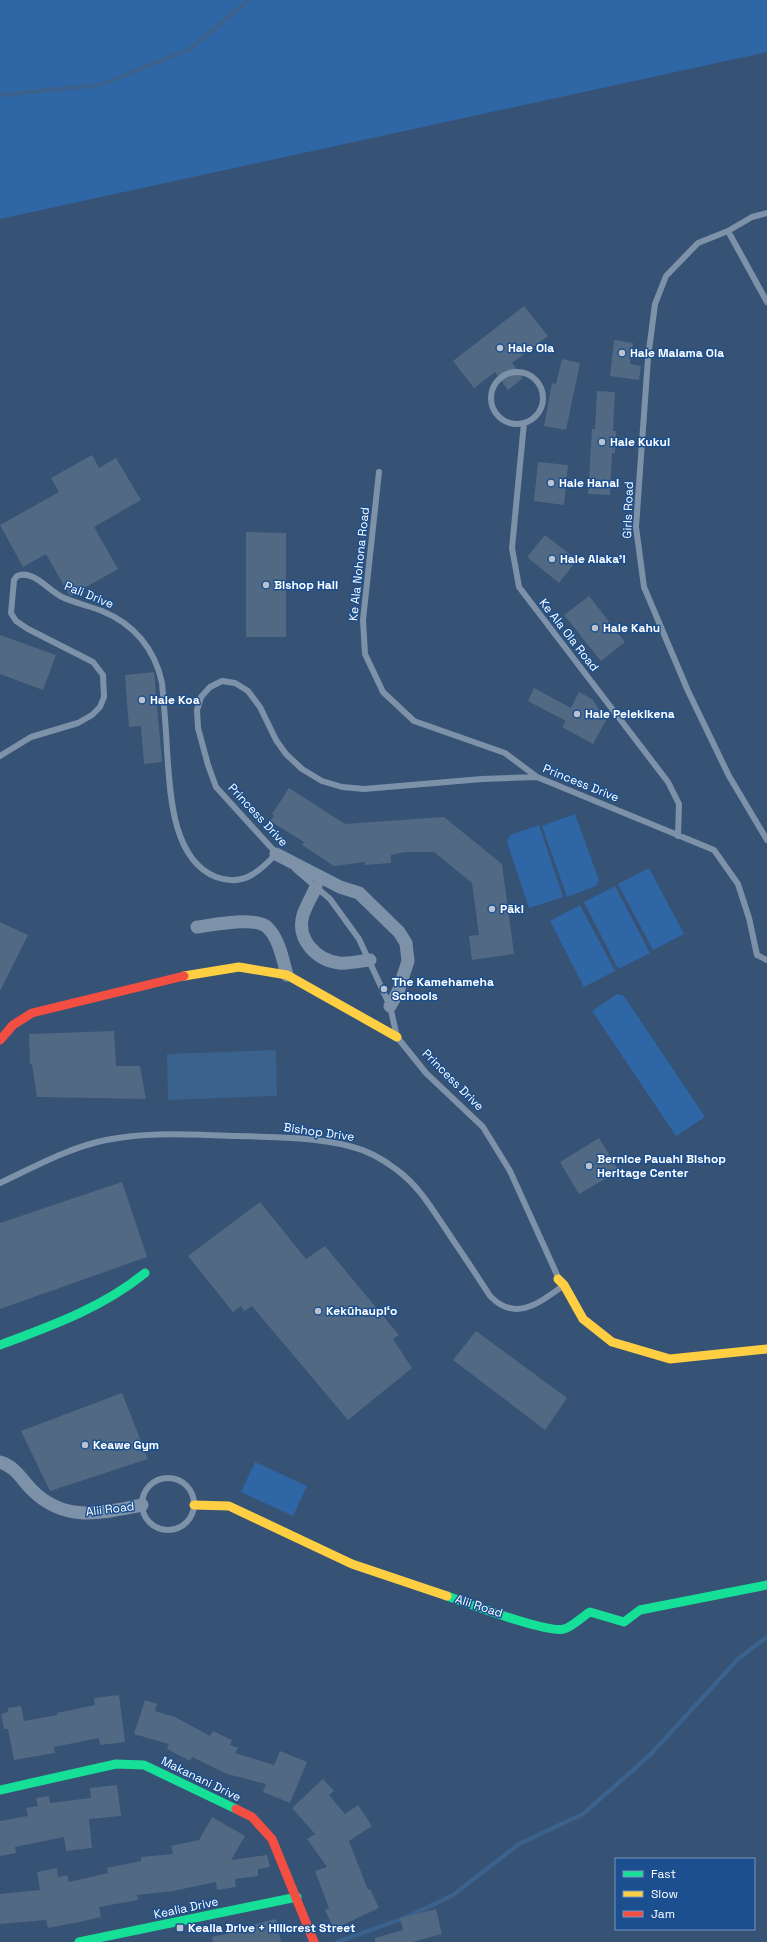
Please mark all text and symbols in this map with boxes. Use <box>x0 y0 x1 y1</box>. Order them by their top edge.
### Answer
place label: Hale Ola <box>508 340 554 356</box>
marker: Hale Ola <box>495 343 505 353</box>
place label: Hale Malama Ola <box>630 345 724 361</box>
marker: Hale Malama Ola <box>617 348 627 358</box>
place label: Hale Kukui <box>610 434 670 450</box>
marker: Hale Kukui <box>597 437 607 447</box>
place label: Hale Hanai <box>559 475 619 491</box>
marker: Hale Hanai <box>546 478 556 488</box>
street label: Girls Road <box>619 481 637 539</box>
street label: Ke Ala Nohona Road <box>345 506 373 622</box>
place label: Hale Alaka'i <box>560 551 626 567</box>
marker: Hale Alaka'i <box>547 554 557 564</box>
place label: Bishop Hall <box>274 577 338 593</box>
street label: Pali Drive <box>62 578 116 612</box>
marker: Bishop Hall <box>261 580 271 590</box>
street label: Ke Ala Ola Road <box>536 595 602 675</box>
place label: Hale Kahu <box>603 620 660 636</box>
marker: Hale Kahu <box>590 623 600 633</box>
place label: Hale Koa <box>150 692 200 708</box>
marker: Hale Koa <box>137 695 147 705</box>
place label: Hale Pelekikena <box>585 706 675 722</box>
marker: Hale Pelekikena <box>572 709 582 719</box>
street label: Princess Drive <box>541 760 621 806</box>
street label: Princess Drive <box>225 780 291 850</box>
place label: Pāki <box>500 901 524 917</box>
marker: Pāki <box>487 904 497 914</box>
place label: The Kamehameha Schools <box>392 974 494 1004</box>
marker: The Kamehameha Schools <box>379 984 389 994</box>
street label: Princess Drive <box>419 1046 487 1114</box>
street label: Bishop Drive <box>282 1119 356 1145</box>
place label: Bernice Pauahi Bishop Heritage Center <box>597 1151 726 1181</box>
marker: Bernice Pauahi Bishop Heritage Center <box>584 1161 594 1171</box>
place label: Kekūhaupiʻo <box>326 1303 397 1319</box>
marker: Kekūhaupiʻo <box>313 1306 323 1316</box>
place label: Keawe Gym <box>93 1437 159 1453</box>
marker: Keawe Gym <box>80 1440 90 1450</box>
street label: Alii Road <box>85 1498 135 1520</box>
street label: Alii Road <box>453 1591 505 1621</box>
street label: Makanani Drive <box>158 1753 244 1805</box>
legend <box>615 1858 755 1930</box>
text: Fast <box>651 1866 676 1882</box>
text: Slow <box>651 1886 678 1902</box>
street label: Kealia Drive <box>152 1893 220 1923</box>
text: Jam <box>651 1906 675 1922</box>
place label: Kealia Drive + Hillcrest Street <box>188 1920 355 1936</box>
marker: Kealia Drive + Hillcrest Street <box>175 1923 185 1933</box>

